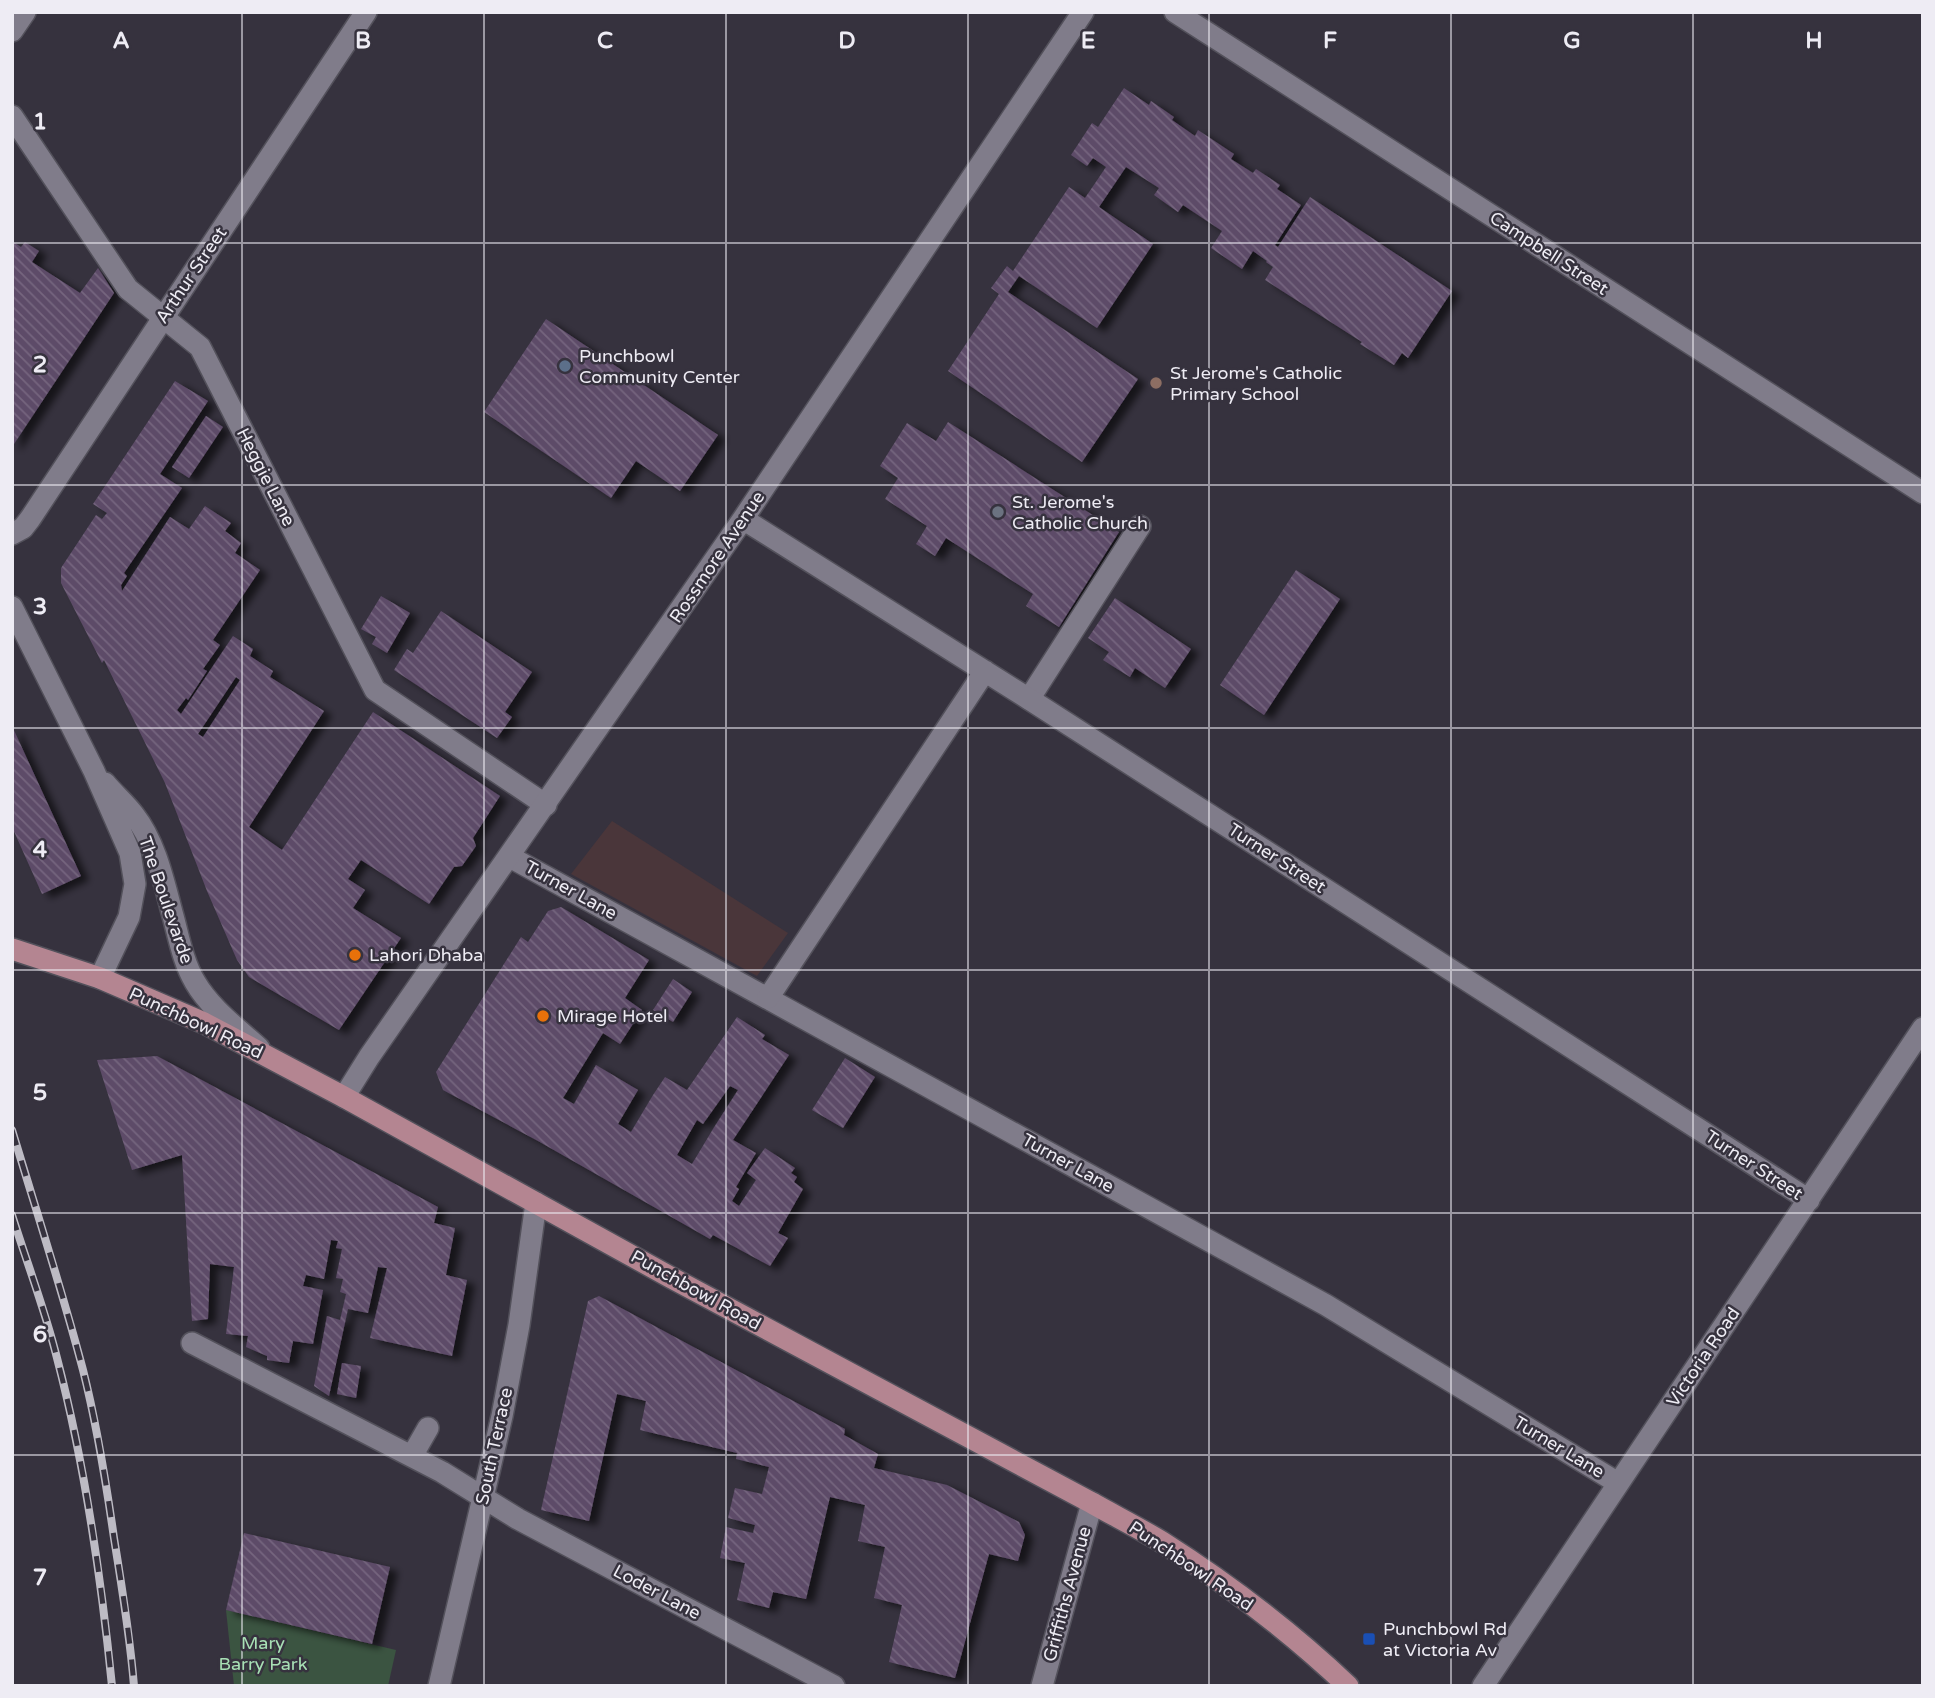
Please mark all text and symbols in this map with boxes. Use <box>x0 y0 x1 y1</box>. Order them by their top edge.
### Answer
text: A <box>112 27 130 55</box>
text: B <box>355 27 371 55</box>
text: C <box>597 27 613 55</box>
text: D <box>838 27 856 55</box>
text: E <box>1081 27 1095 55</box>
text: F <box>1323 27 1337 55</box>
text: G <box>1563 27 1581 55</box>
text: H <box>1805 27 1823 55</box>
text: 1 <box>33 108 47 136</box>
street label: Campbell Street <box>1485 206 1613 300</box>
street label: Arthur Street <box>151 222 231 328</box>
place label: Punchbowl Community Center <box>579 345 740 388</box>
text: 2 <box>33 351 47 379</box>
marker: Punchbowl Community Center <box>557 358 573 374</box>
place label: St Jerome's Catholic Primary School <box>1170 362 1342 405</box>
marker: St Jerome's Catholic Primary School <box>1148 375 1164 391</box>
street label: Heggie Lane <box>232 424 300 530</box>
street label: Rossmore Avenue <box>665 487 769 627</box>
place label: St. Jerome's Catholic Church <box>1012 491 1148 534</box>
marker: St. Jerome's Catholic Church <box>990 504 1006 520</box>
text: 3 <box>33 593 47 621</box>
street label: Turner Street <box>1224 818 1330 898</box>
street label: The Boulevarde <box>134 833 198 967</box>
text: 4 <box>33 836 48 864</box>
street label: Turner Lane <box>521 856 621 924</box>
place label: Lahori Dhaba <box>369 944 483 966</box>
marker: Lahori Dhaba <box>347 947 363 963</box>
street label: Punchbowl Road <box>126 982 266 1064</box>
place label: Mirage Hotel <box>557 1005 668 1027</box>
marker: Mirage Hotel <box>535 1008 551 1024</box>
text: 5 <box>33 1079 47 1107</box>
street label: Turner Street <box>1701 1125 1807 1205</box>
street label: Turner Lane <box>1018 1129 1118 1197</box>
street label: Punchbowl Road <box>627 1245 765 1335</box>
street label: Victoria Road <box>1662 1303 1744 1411</box>
text: 6 <box>33 1321 47 1349</box>
street label: South Terrace <box>471 1385 517 1507</box>
street label: Turner Lane <box>1510 1411 1608 1483</box>
street label: Punchbowl Road <box>1125 1516 1257 1616</box>
street label: Griffiths Avenue <box>1038 1524 1096 1664</box>
street label: Loder Lane <box>609 1560 705 1624</box>
text: 7 <box>33 1564 47 1592</box>
place label: Punchbowl Rd at Victoria Av <box>1383 1618 1507 1661</box>
marker: Punchbowl Rd at Victoria Av <box>1361 1631 1377 1647</box>
park label: Mary Barry Park <box>218 1632 308 1675</box>

